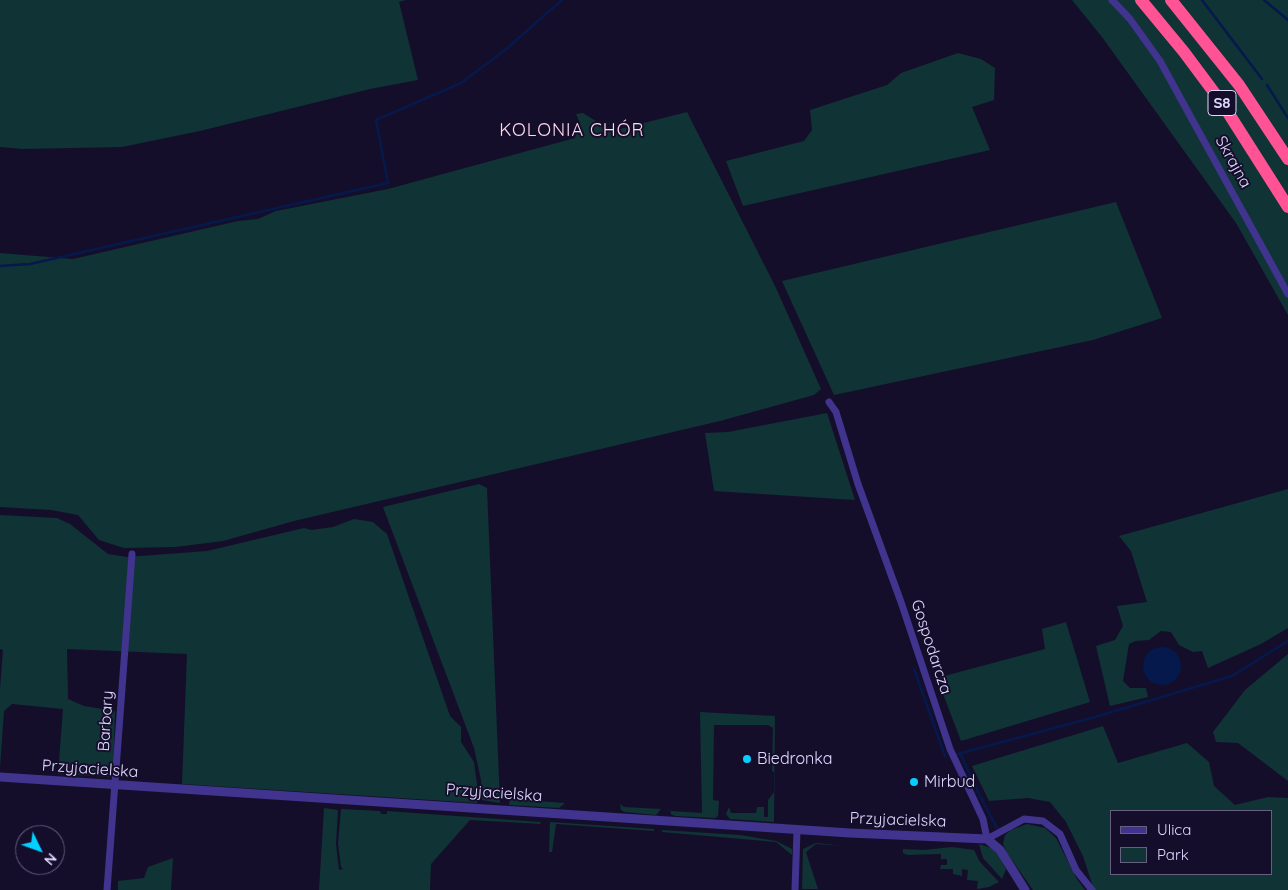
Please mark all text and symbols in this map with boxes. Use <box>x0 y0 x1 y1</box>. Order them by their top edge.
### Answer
road number: S8 <box>1208 90 1236 116</box>
district label: KOLONIA CHÓR <box>498 120 646 142</box>
street label: Skrajna <box>1211 133 1255 191</box>
street label: Gospodarcza <box>907 597 955 697</box>
street label: Barbary <box>94 690 118 752</box>
place label: Biedronka <box>757 749 832 769</box>
marker: Biedronka <box>741 753 753 765</box>
street label: Przyjacielska <box>41 756 139 782</box>
place label: Mirbud <box>924 772 975 792</box>
marker: Mirbud <box>908 776 920 788</box>
street label: Przyjacielska <box>445 780 543 806</box>
street label: Przyjacielska <box>849 809 947 831</box>
legend <box>1110 810 1273 875</box>
text: Ulica <box>1157 820 1191 839</box>
north arrow <box>15 825 65 875</box>
text: Park <box>1157 845 1189 864</box>
text: N <box>40 850 61 869</box>

